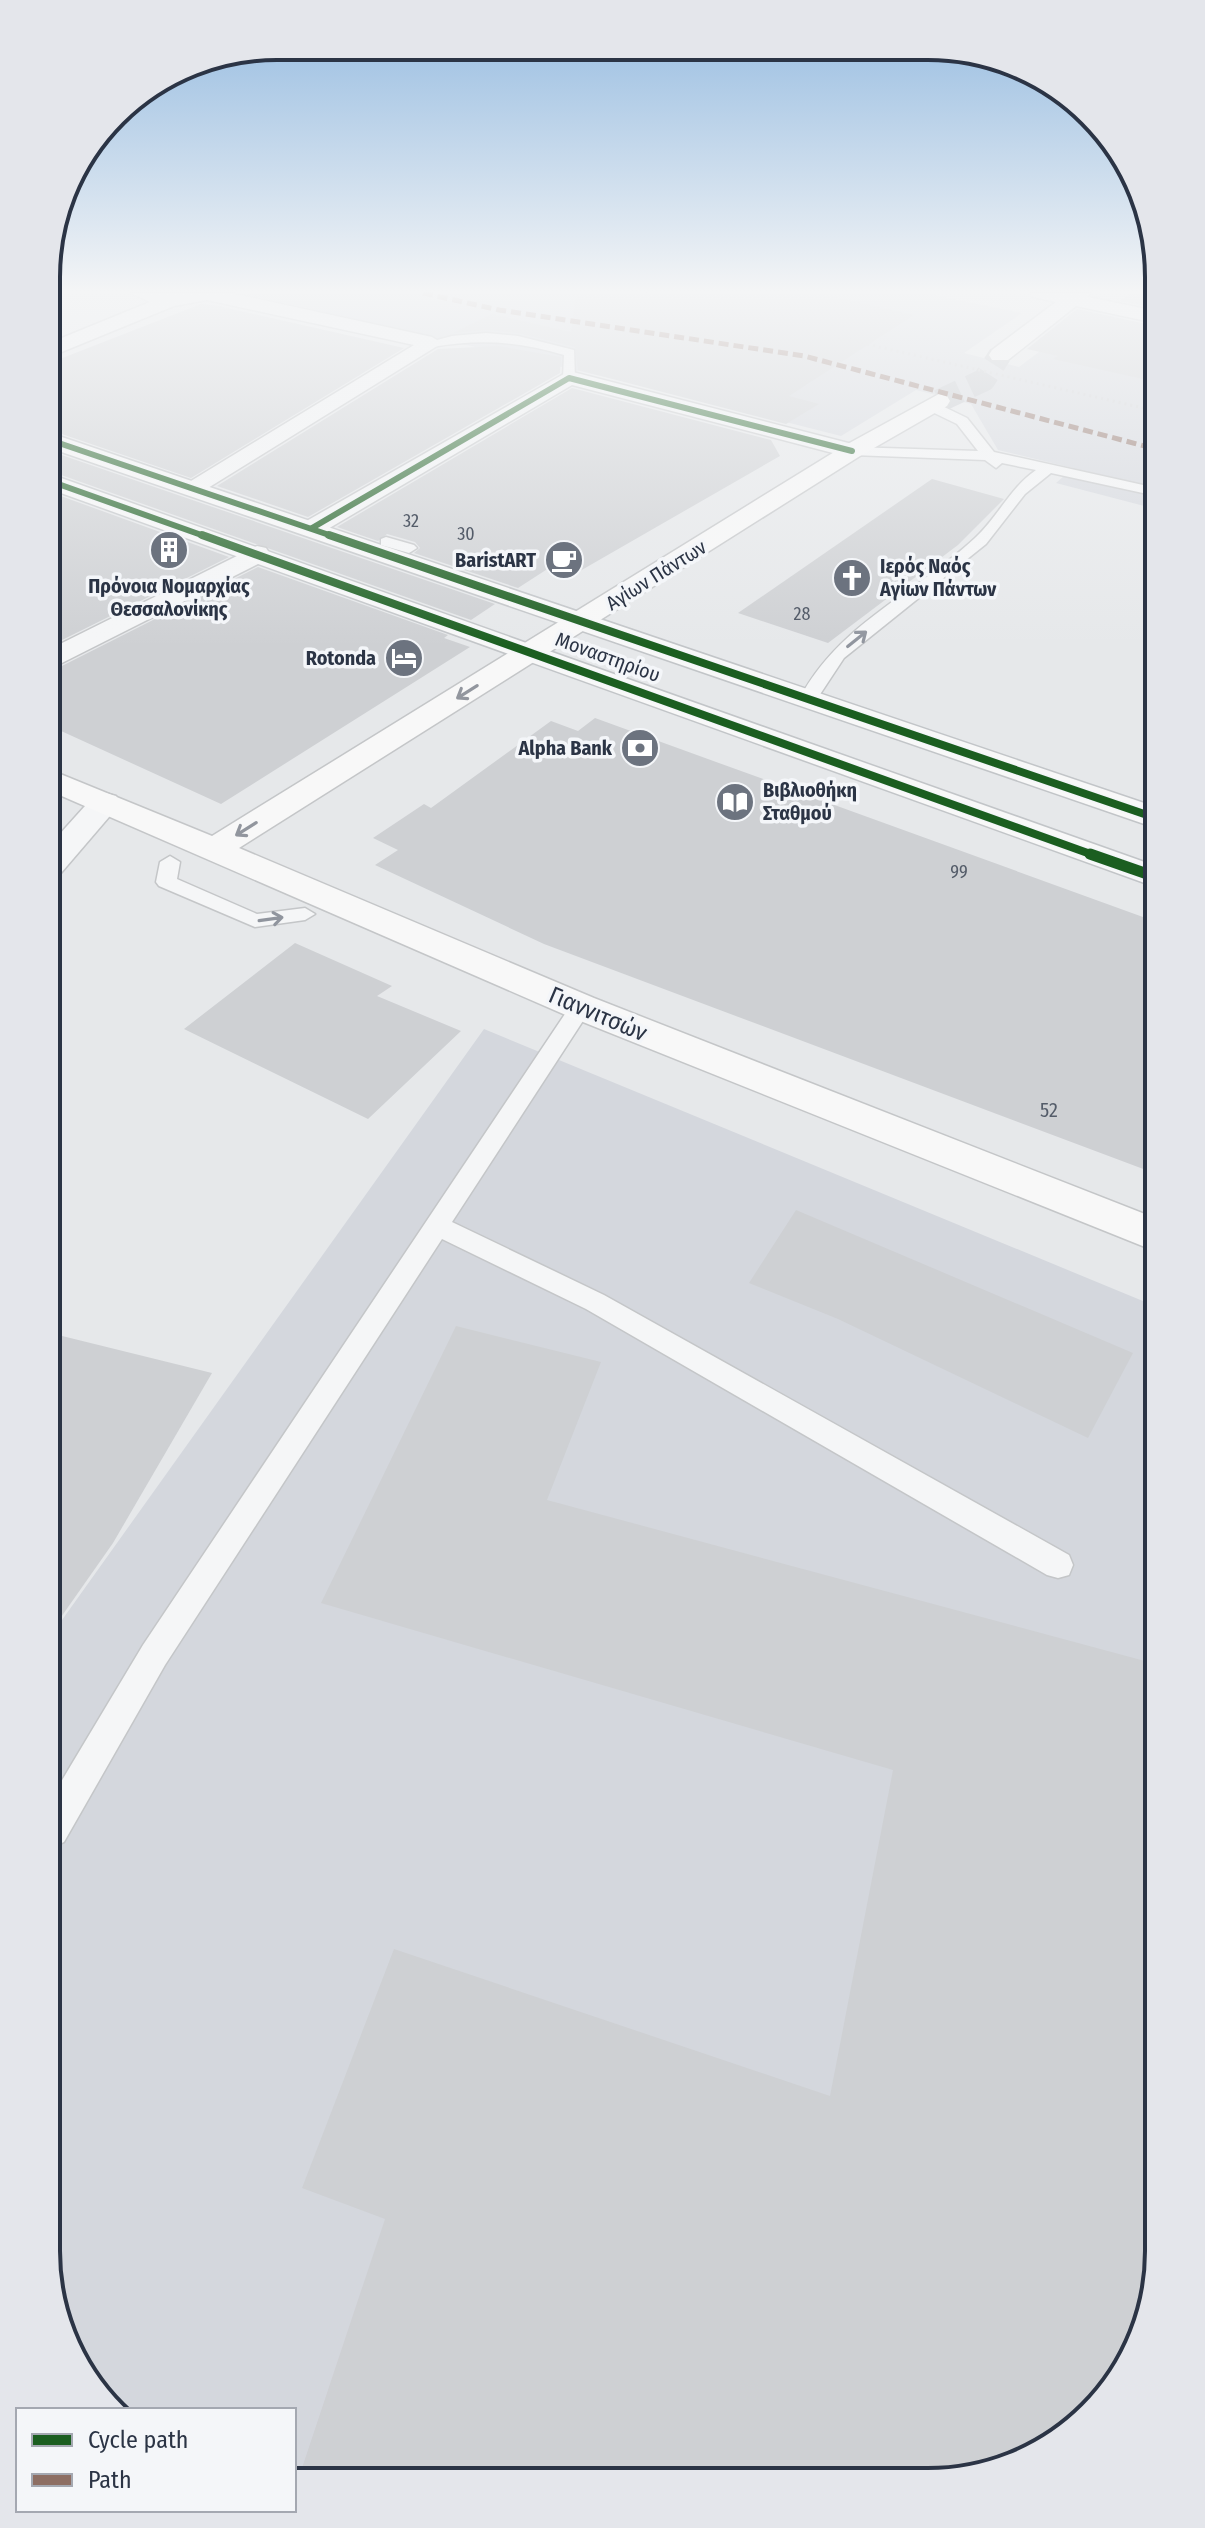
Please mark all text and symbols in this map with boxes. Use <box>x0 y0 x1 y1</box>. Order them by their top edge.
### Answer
house number: 32 <box>403 510 419 532</box>
house number: 30 <box>457 523 475 545</box>
building icon: Πρόνοια Νομαρχίας Θεσσαλονίκης <box>148 529 190 571</box>
street label: Αγίων Πάντων <box>601 535 711 615</box>
cafe icon: BaristART <box>543 539 585 581</box>
place label: BaristART <box>455 548 536 572</box>
place label: Ιερός Ναός Αγίων Πάντων <box>879 554 997 601</box>
church icon: Ιερός Ναός Αγίων Πάντων <box>831 557 873 599</box>
place label: Πρόνοια Νομαρχίας Θεσσαλονίκης <box>88 574 250 621</box>
house number: 28 <box>794 603 810 625</box>
street label: Μοναστηρίου <box>552 627 664 687</box>
one-way arrow <box>846 630 867 647</box>
hotel icon: Rotonda <box>383 637 425 679</box>
place label: Rotonda <box>306 646 376 670</box>
one-way arrow <box>456 685 479 701</box>
bank icon: Alpha Bank <box>619 727 661 769</box>
place label: Alpha Bank <box>517 736 613 760</box>
place label: Βιβλιοθήκη Σταθμού <box>763 778 857 825</box>
library icon: Βιβλιοθήκη Σταθμού <box>714 781 756 823</box>
one-way arrow <box>235 821 258 837</box>
house number: 99 <box>950 861 968 883</box>
one-way arrow <box>258 911 283 926</box>
street label: Γιαννιτσών <box>545 981 652 1047</box>
house number: 52 <box>1040 1098 1058 1122</box>
legend <box>16 2408 296 2512</box>
text: Cycle path <box>88 2426 188 2454</box>
text: Path <box>88 2466 132 2494</box>

